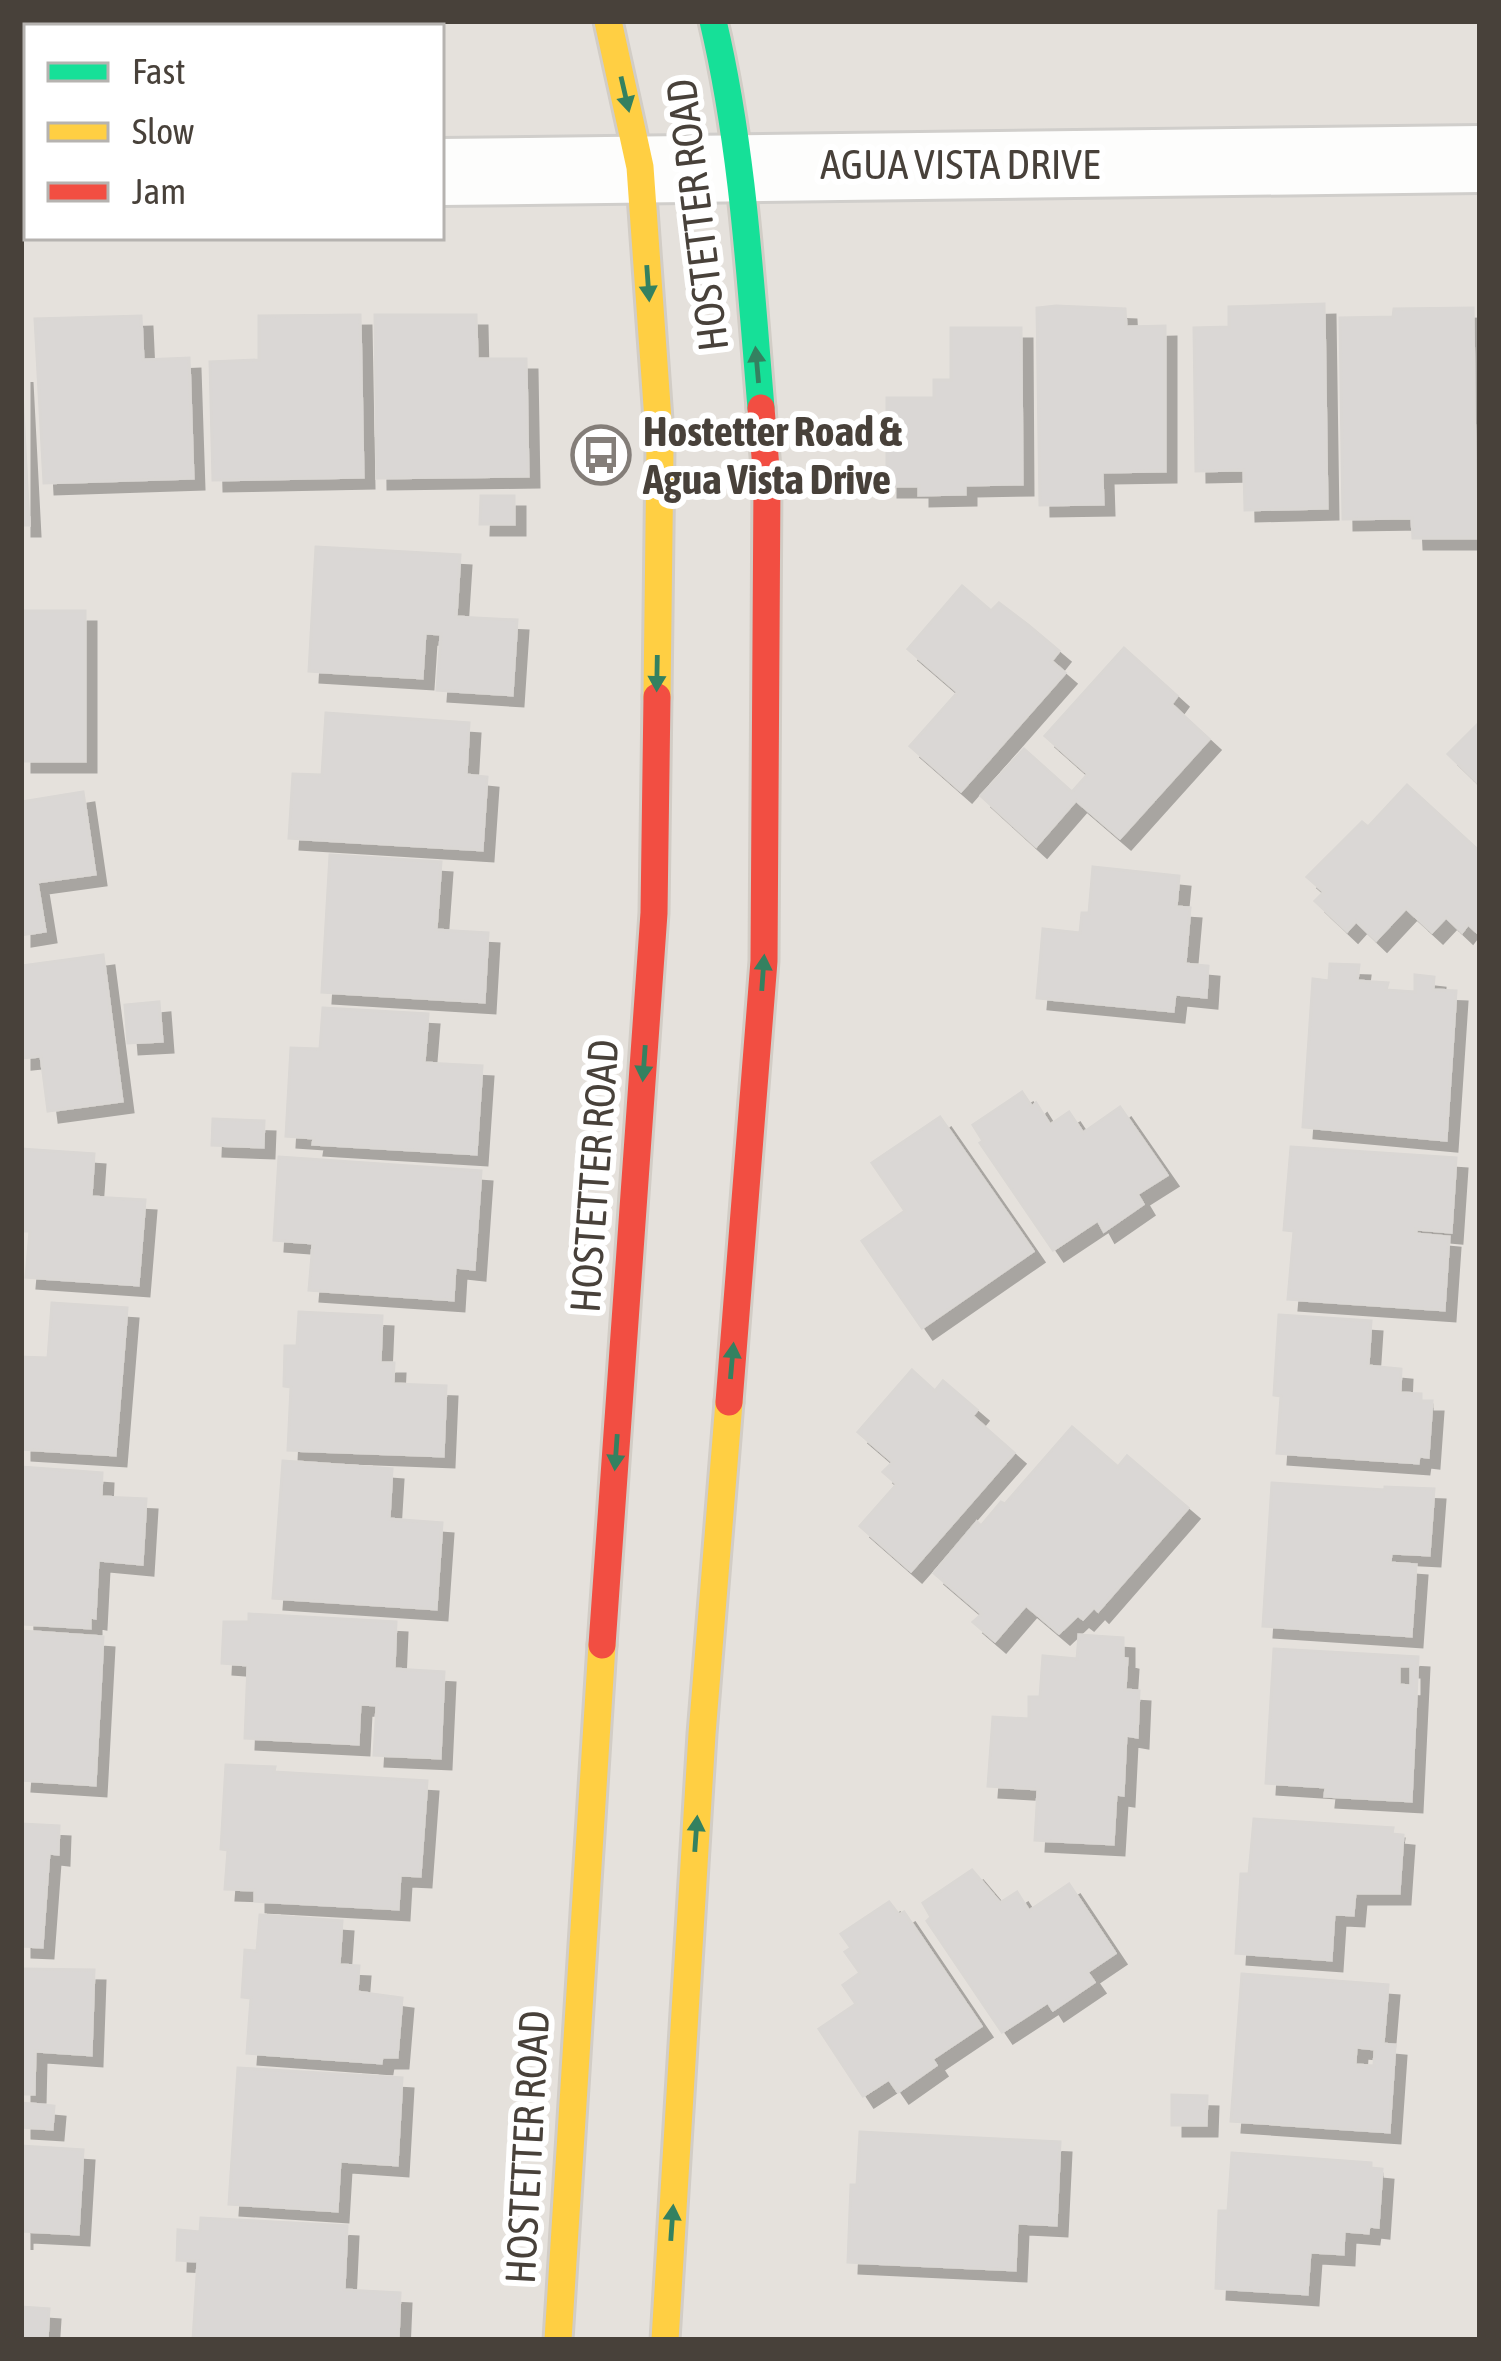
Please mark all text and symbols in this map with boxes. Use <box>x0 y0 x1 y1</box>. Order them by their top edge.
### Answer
legend <box>24 24 444 240</box>
text: Fast <box>132 50 186 92</box>
one-way arrow <box>616 75 635 112</box>
street label: HOSTETTER ROAD <box>657 76 737 354</box>
text: Slow <box>132 110 194 152</box>
street label: AGUA VISTA DRIVE <box>820 140 1100 188</box>
text: Jam <box>132 170 186 212</box>
one-way arrow <box>639 265 658 303</box>
one-way arrow <box>747 346 766 383</box>
place label: Hostetter Road & Agua Vista Drive <box>642 407 903 503</box>
bus stop icon: Hostetter Road & Agua Vista Drive <box>570 424 632 486</box>
one-way arrow <box>648 655 667 693</box>
one-way arrow <box>754 953 773 991</box>
street label: HOSTETTER ROAD <box>561 1038 627 1314</box>
one-way arrow <box>634 1045 653 1082</box>
one-way arrow <box>723 1342 742 1379</box>
one-way arrow <box>606 1434 625 1472</box>
one-way arrow <box>687 1814 706 1852</box>
street label: HOSTETTER ROAD <box>496 2009 558 2285</box>
one-way arrow <box>663 2203 682 2241</box>

